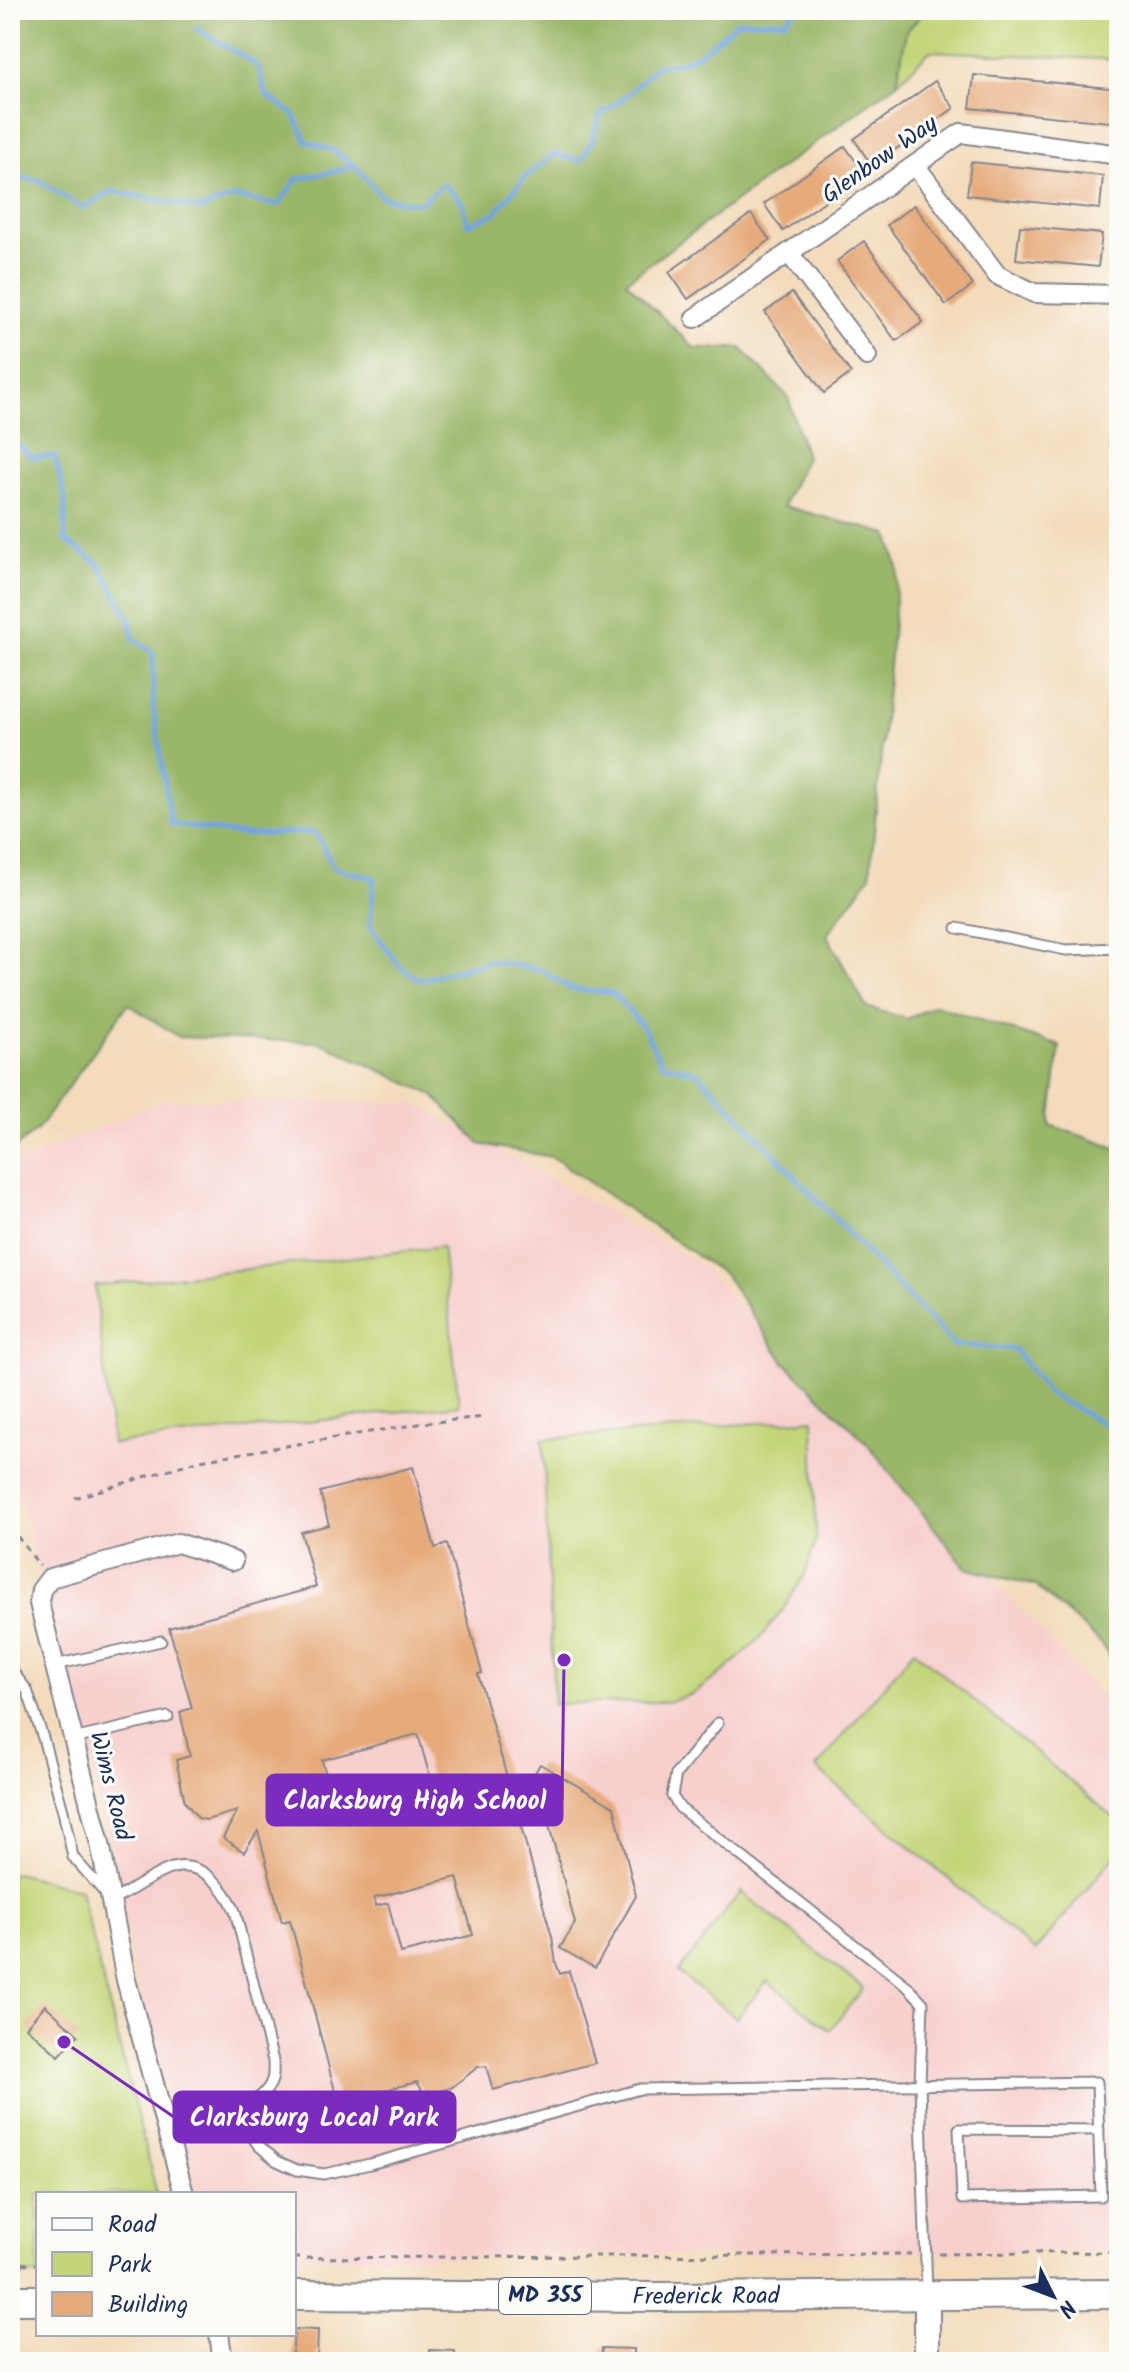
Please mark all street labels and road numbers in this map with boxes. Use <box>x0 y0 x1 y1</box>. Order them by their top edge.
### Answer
street label: Glenbow Way <box>814 105 947 215</box>
street label: Wims Road <box>78 1727 143 1846</box>
street label: Frederick Road <box>632 2277 781 2317</box>
road number: MD 355 <box>499 2278 591 2314</box>

